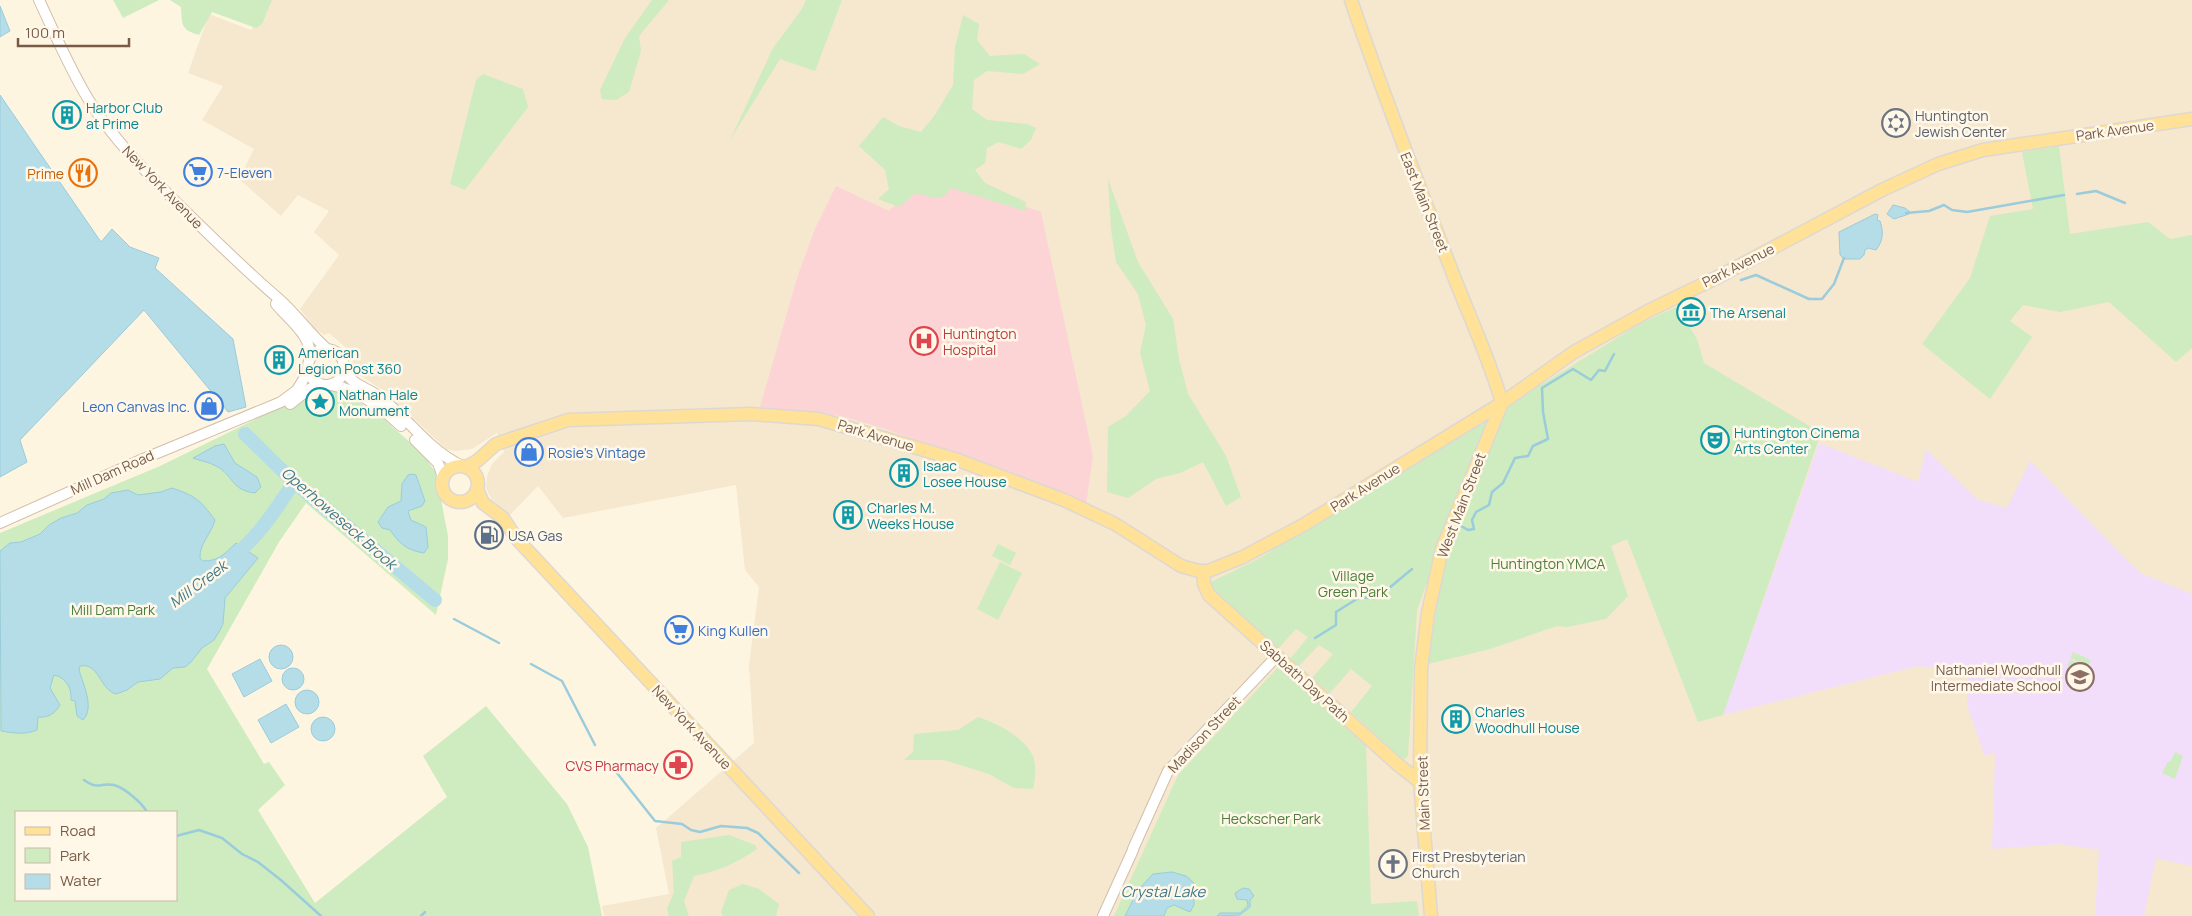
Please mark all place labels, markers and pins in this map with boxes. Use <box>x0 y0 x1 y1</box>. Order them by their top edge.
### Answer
place label: Harbor Club at Prime <box>86 98 163 133</box>
building icon: Harbor Club at Prime <box>52 100 82 130</box>
place label: Huntington Jewish Center <box>1915 106 2007 141</box>
synagogue icon: Huntington Jewish Center <box>1881 108 1911 138</box>
supermarket icon: 7-Eleven <box>183 157 213 187</box>
restaurant icon: Prime <box>68 158 98 188</box>
place label: 7-Eleven <box>217 163 272 182</box>
place label: Prime <box>27 164 64 183</box>
museum icon: The Arsenal <box>1676 297 1706 327</box>
place label: The Arsenal <box>1710 303 1786 322</box>
place label: Huntington Hospital <box>943 324 1017 359</box>
hospital icon: Huntington Hospital <box>909 326 939 356</box>
place label: American Legion Post 360 <box>298 343 402 378</box>
building icon: American Legion Post 360 <box>264 345 294 375</box>
place label: Nathan Hale Monument <box>339 385 418 420</box>
place icon: Nathan Hale Monument <box>305 387 335 417</box>
shop icon: Leon Canvas Inc. <box>194 391 224 421</box>
place label: Leon Canvas Inc. <box>82 397 190 416</box>
place label: Huntington Cinema Arts Center <box>1734 423 1860 458</box>
theatre icon: Huntington Cinema Arts Center <box>1700 425 1730 455</box>
shop icon: Rosie's Vintage <box>514 437 544 467</box>
place label: Rosie's Vintage <box>548 443 646 462</box>
place label: Isaac Losee House <box>923 456 1007 491</box>
building icon: Isaac Losee House <box>889 458 919 488</box>
place label: Charles M. Weeks House <box>867 498 954 533</box>
building icon: Charles M. Weeks House <box>833 500 863 530</box>
fuel station icon: USA Gas <box>474 520 504 550</box>
place label: USA Gas <box>508 526 563 545</box>
supermarket icon: King Kullen <box>664 615 694 645</box>
place label: King Kullen <box>698 621 768 640</box>
place label: Nathaniel Woodhull Intermediate School <box>1931 660 2061 695</box>
school or university icon: Nathaniel Woodhull Intermediate School <box>2065 662 2095 692</box>
place label: Charles Woodhull House <box>1475 702 1580 737</box>
building icon: Charles Woodhull House <box>1441 704 1471 734</box>
pharmacy icon: CVS Pharmacy <box>663 750 693 780</box>
place label: CVS Pharmacy <box>566 756 660 775</box>
place label: First Presbyterian Church <box>1412 847 1526 882</box>
church icon: First Presbyterian Church <box>1378 849 1408 879</box>

